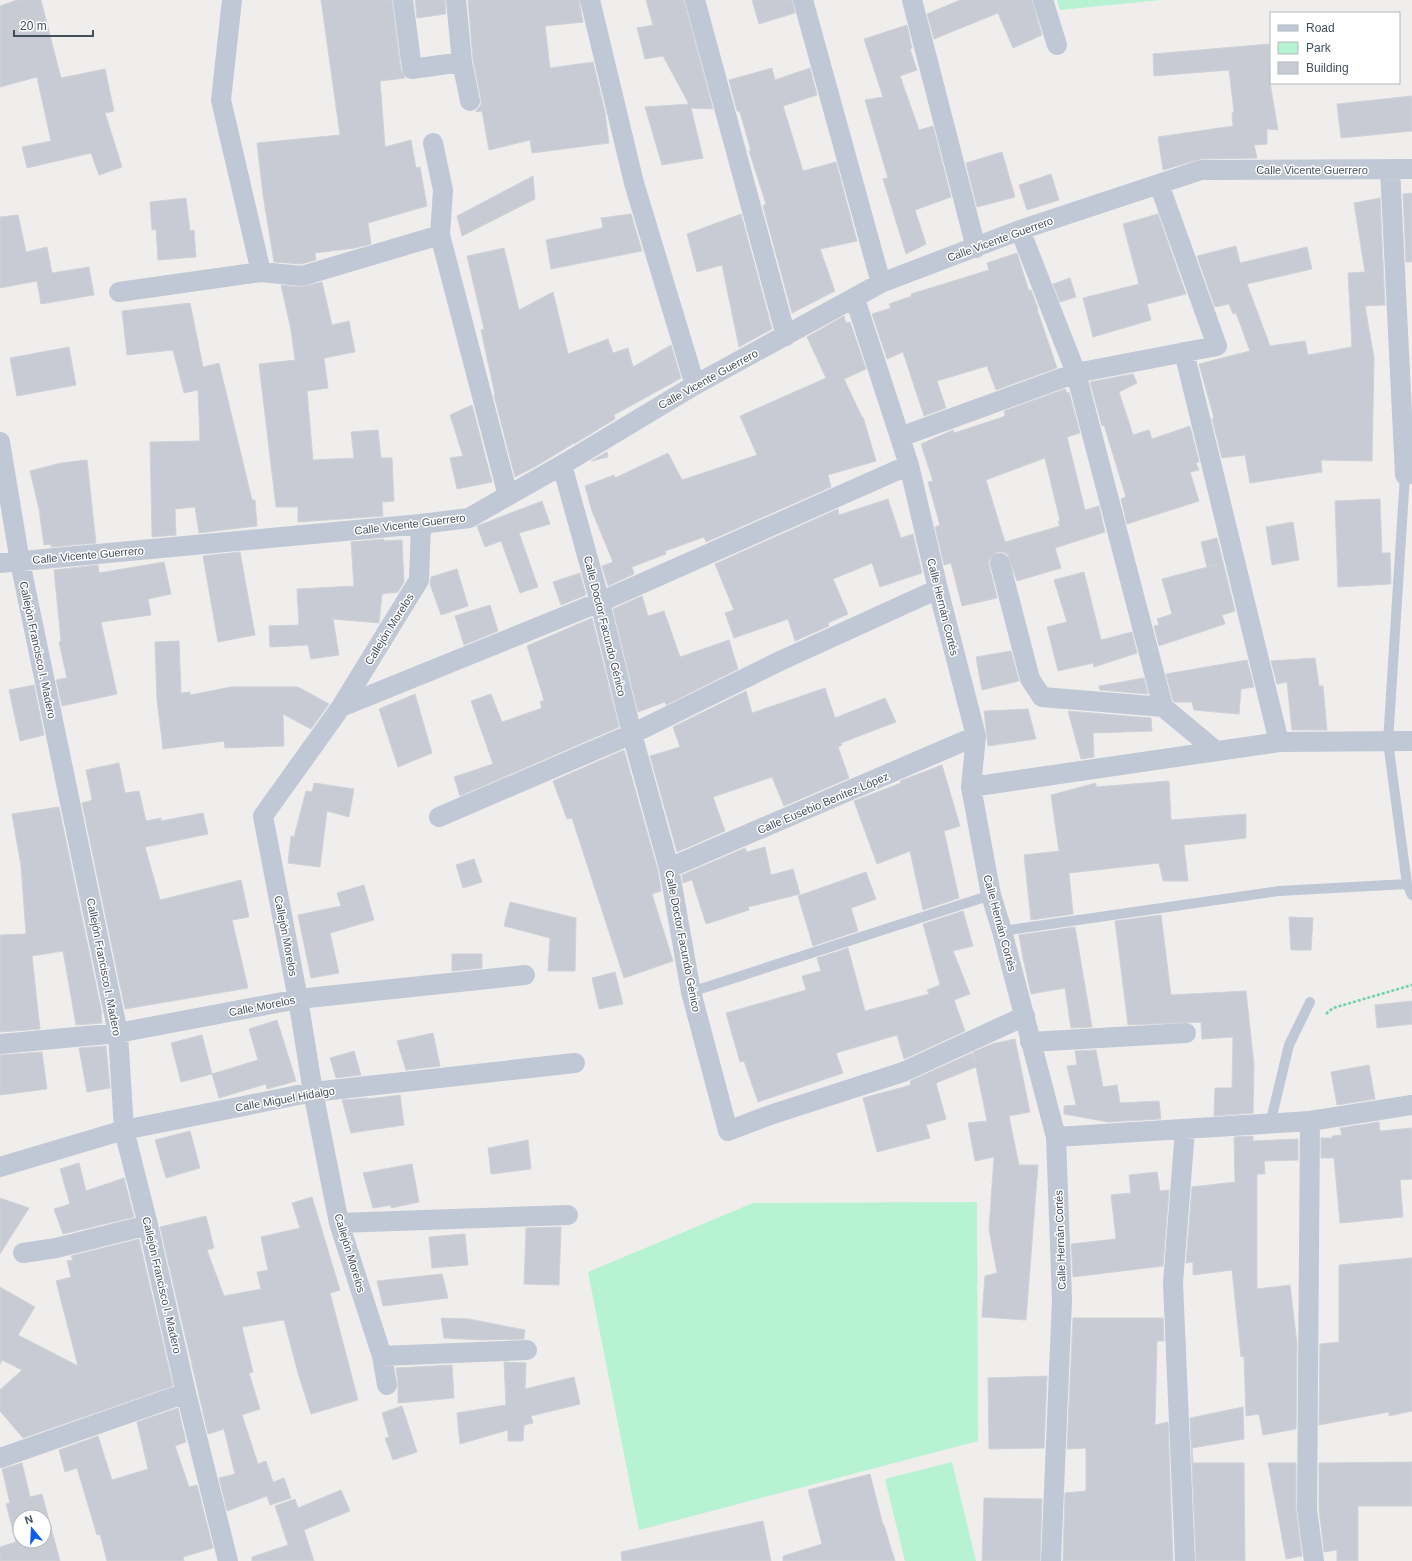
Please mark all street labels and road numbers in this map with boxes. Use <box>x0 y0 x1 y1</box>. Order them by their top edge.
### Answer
street label: Calle Vicente Guerrero <box>1256 164 1368 176</box>
street label: Calle Vicente Guerrero <box>945 214 1055 264</box>
street label: Calle Vicente Guerrero <box>656 347 760 411</box>
street label: Calle Vicente Guerrero <box>354 511 466 537</box>
street label: Calle Vicente Guerrero <box>32 544 144 566</box>
street label: Calle Doctor Facundo Génico <box>582 555 628 697</box>
street label: Calle Hernán Cortés <box>925 557 961 657</box>
street label: Callejón Francisco I. Madero <box>18 580 58 720</box>
street label: Callejón Morelos <box>362 591 416 667</box>
street label: Calle Eusebio Benítez López <box>756 770 890 836</box>
street label: Calle Doctor Facundo Génico <box>663 869 703 1013</box>
street label: Calle Hernán Cortés <box>981 873 1019 973</box>
street label: Callejón Morelos <box>272 895 300 978</box>
street label: Callejón Francisco I. Madero <box>85 897 123 1037</box>
street label: Calle Morelos <box>228 994 297 1018</box>
street label: Calle Miguel Hidalgo <box>234 1084 336 1114</box>
street label: Calle Hernán Cortés <box>1052 1189 1068 1290</box>
street label: Callejón Morelos <box>332 1212 368 1294</box>
street label: Callejón Francisco I. Madero <box>140 1215 184 1355</box>

